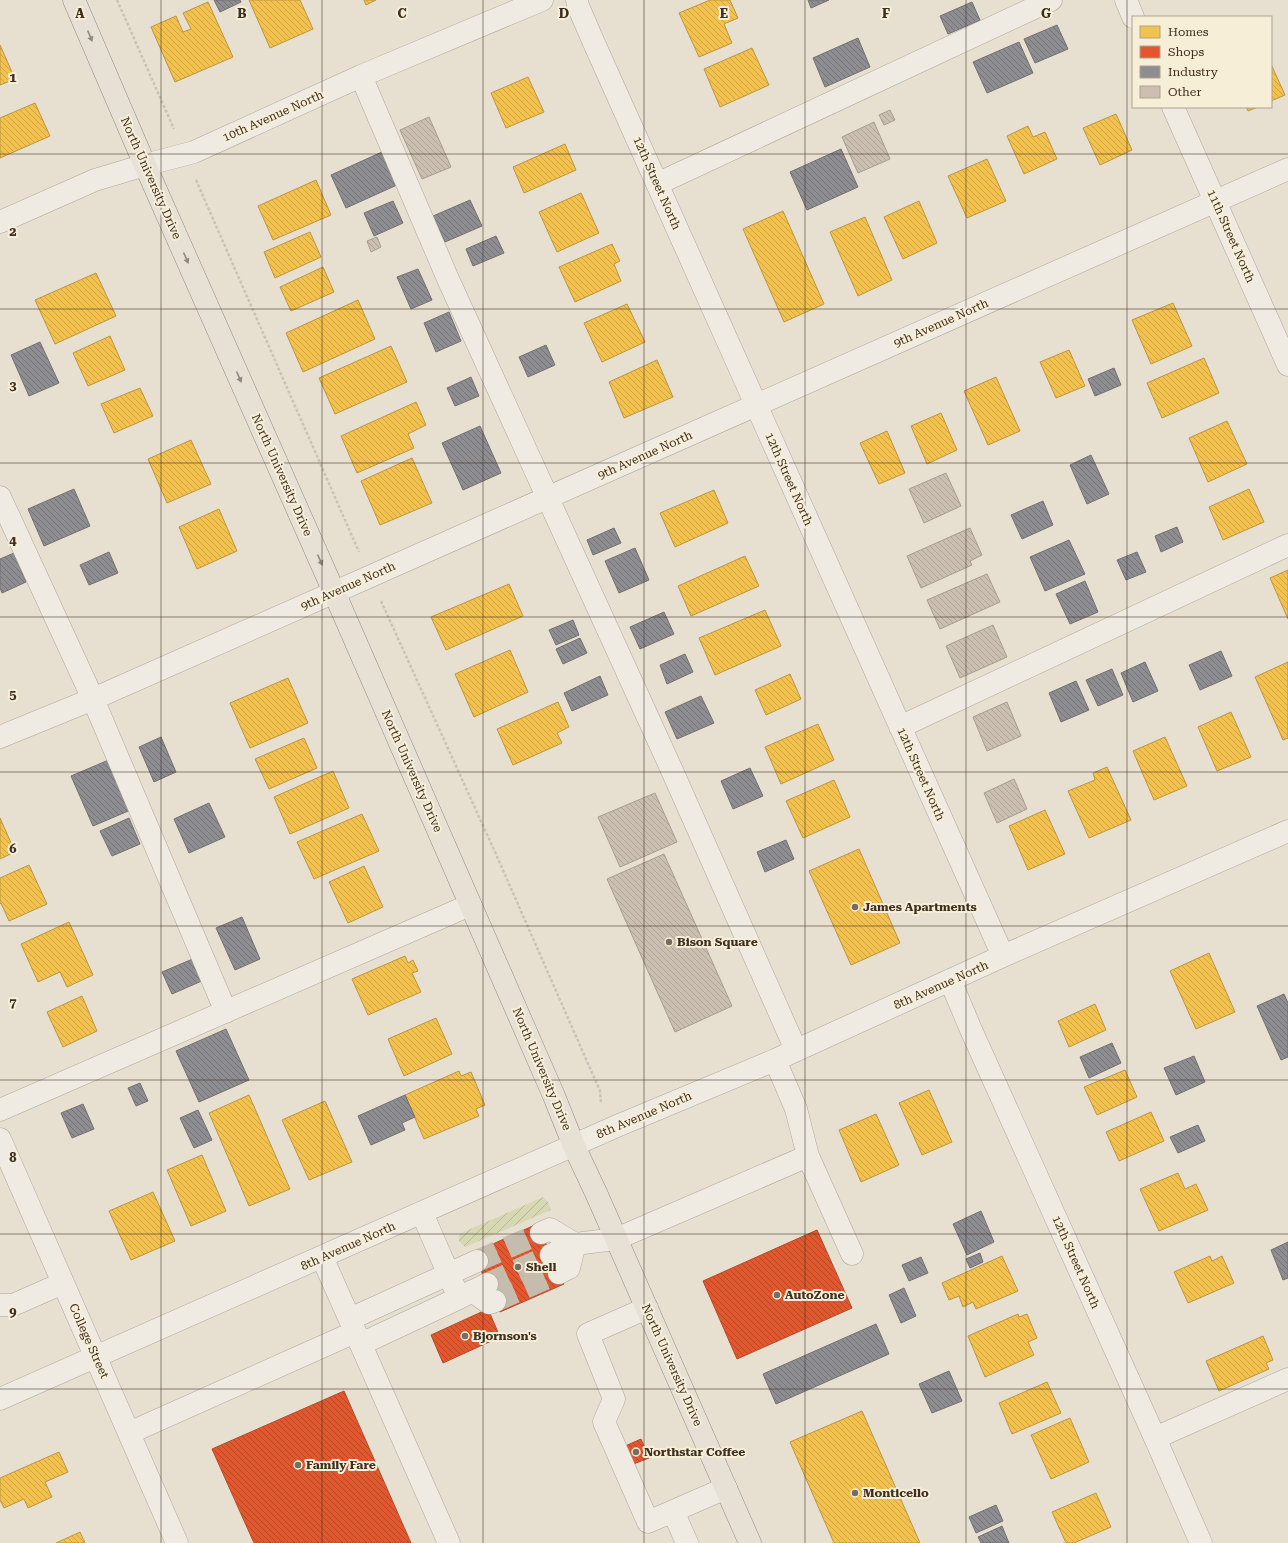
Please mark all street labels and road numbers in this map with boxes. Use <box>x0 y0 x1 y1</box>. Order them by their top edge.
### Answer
street label: 10th Avenue North <box>220 87 326 145</box>
street label: North University Drive <box>118 115 184 242</box>
street label: 12th Street North <box>630 134 684 232</box>
street label: 11th Street North <box>1204 187 1258 285</box>
street label: 9th Avenue North <box>891 296 991 350</box>
street label: North University Drive <box>249 412 315 539</box>
street label: 9th Avenue North <box>595 428 695 482</box>
street label: 12th Street North <box>762 430 816 528</box>
street label: 9th Avenue North <box>298 559 398 613</box>
street label: North University Drive <box>379 708 445 835</box>
street label: 12th Street North <box>894 725 948 823</box>
street label: 8th Avenue North <box>891 958 991 1012</box>
street label: North University Drive <box>510 1006 574 1133</box>
street label: 8th Avenue North <box>594 1088 694 1141</box>
street label: 12th Street North <box>1049 1213 1103 1311</box>
street label: 8th Avenue North <box>298 1219 398 1273</box>
street label: College Street <box>66 1301 112 1381</box>
street label: North University Drive <box>639 1302 705 1429</box>

